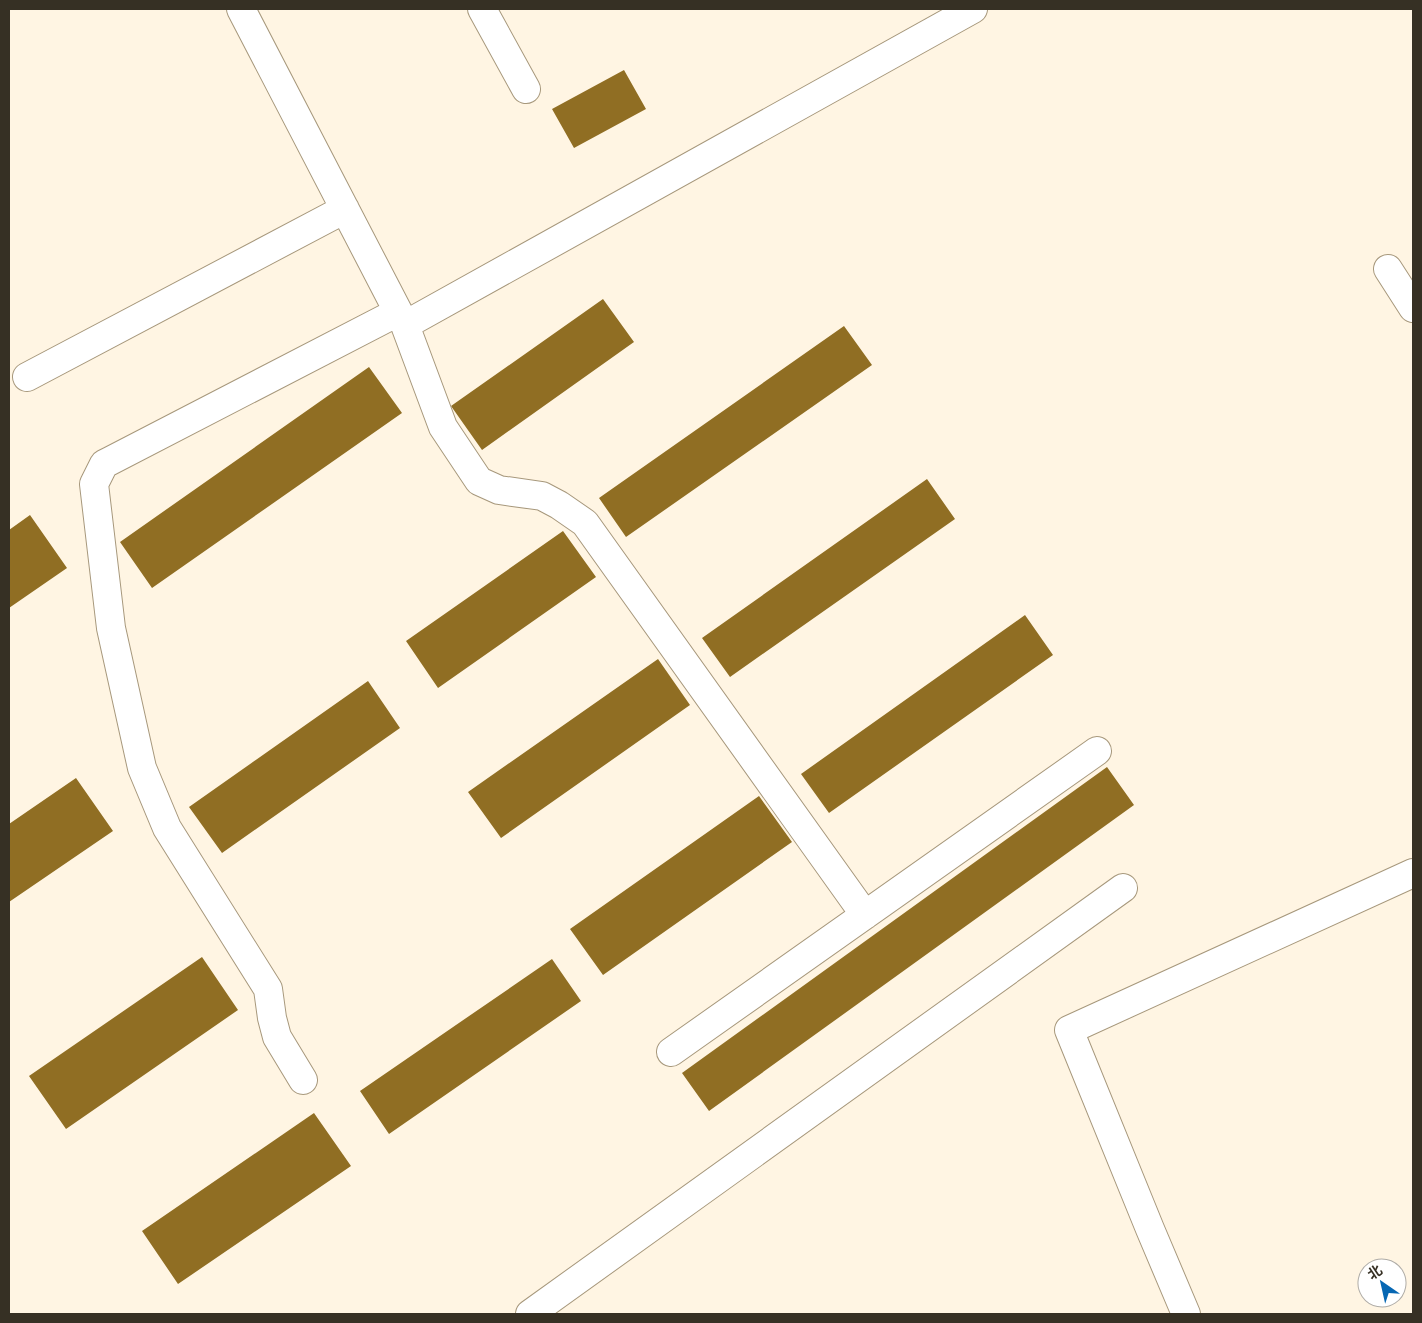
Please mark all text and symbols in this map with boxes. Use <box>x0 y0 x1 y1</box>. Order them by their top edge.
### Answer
north arrow <box>1357 1258 1407 1308</box>
text: 北 <box>1364 1262 1385 1283</box>

